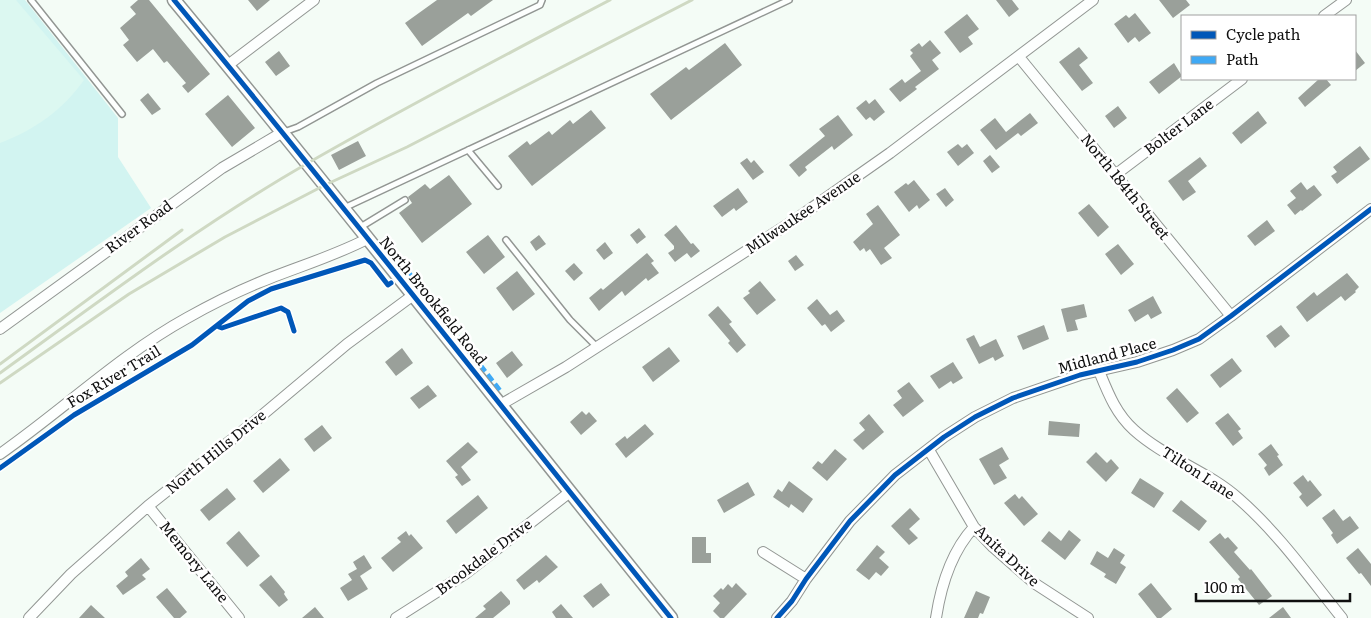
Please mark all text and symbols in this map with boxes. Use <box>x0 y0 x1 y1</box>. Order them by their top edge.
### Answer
legend <box>1181 15 1356 80</box>
text: Cycle path <box>1226 22 1301 45</box>
text: Path <box>1226 47 1259 70</box>
street label: Bolter Lane <box>1138 92 1218 160</box>
street label: North 184th Street <box>1076 128 1176 244</box>
street label: Milwaukee Avenue <box>740 164 865 259</box>
street label: River Road <box>100 194 176 258</box>
street label: North Brookfield Road <box>375 230 494 370</box>
street label: Midland Place <box>1055 330 1159 379</box>
street label: Fox River Trail <box>62 339 165 413</box>
street label: North Hills Drive <box>160 403 270 499</box>
street label: Tilton Lane <box>1158 439 1240 504</box>
street label: Brookdale Drive <box>430 512 536 600</box>
street label: Memory Lane <box>155 515 235 607</box>
street label: Anita Drive <box>970 519 1046 591</box>
scale bar <box>1196 570 1350 602</box>
text: 100 m <box>1204 575 1245 598</box>

